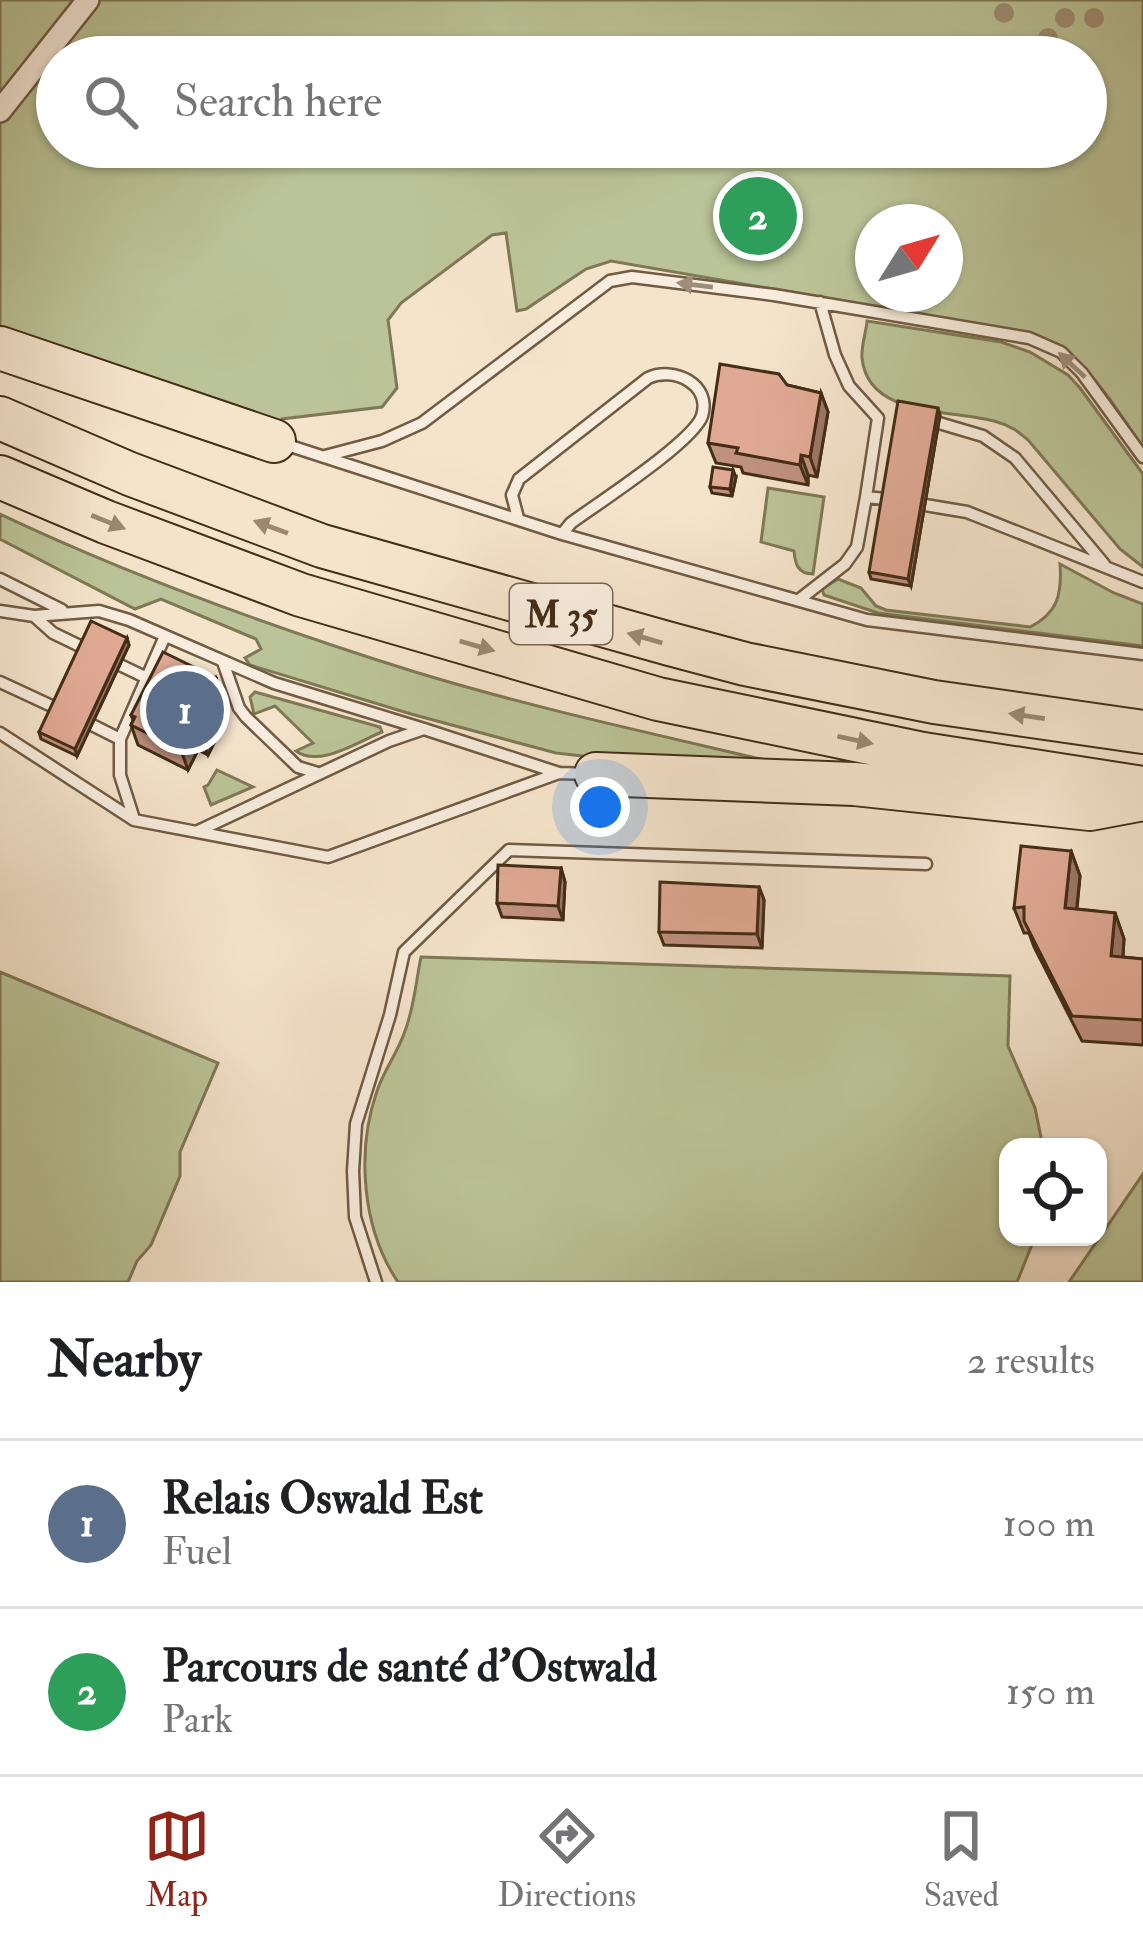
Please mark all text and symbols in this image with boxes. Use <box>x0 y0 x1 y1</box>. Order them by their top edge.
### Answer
search box <box>36 36 1107 168</box>
icon: search <box>78 69 144 135</box>
text: Search here <box>174 74 382 130</box>
pin: 2 <box>719 171 797 261</box>
north arrow <box>855 204 963 312</box>
one-way arrow <box>676 275 713 294</box>
one-way arrow <box>1058 351 1087 379</box>
one-way arrow <box>90 514 126 533</box>
one-way arrow <box>253 517 289 536</box>
road number: M 35 <box>510 584 612 644</box>
one-way arrow <box>627 627 664 646</box>
one-way arrow <box>459 638 496 656</box>
pin: 1 <box>146 665 224 755</box>
one-way arrow <box>1008 706 1045 725</box>
one-way arrow <box>837 731 875 750</box>
your location <box>570 777 630 837</box>
map controls <box>999 1138 1107 1246</box>
button: locate <box>999 1138 1107 1246</box>
text: Nearby <box>48 1328 201 1392</box>
text: 2 results <box>967 1336 1095 1385</box>
text: Relais Oswald Est <box>162 1471 483 1527</box>
text: 1 <box>80 1499 94 1548</box>
text: 100 m <box>1003 1499 1095 1548</box>
text: Fuel <box>162 1527 232 1576</box>
text: Parcours de santé d'Ostwald <box>162 1639 657 1695</box>
text: 2 <box>77 1667 97 1716</box>
text: 150 m <box>1006 1667 1095 1716</box>
text: Park <box>162 1695 233 1744</box>
tab: Map <box>144 1803 210 1916</box>
tab: Directions <box>498 1803 636 1916</box>
tab: Saved <box>924 1803 999 1916</box>

